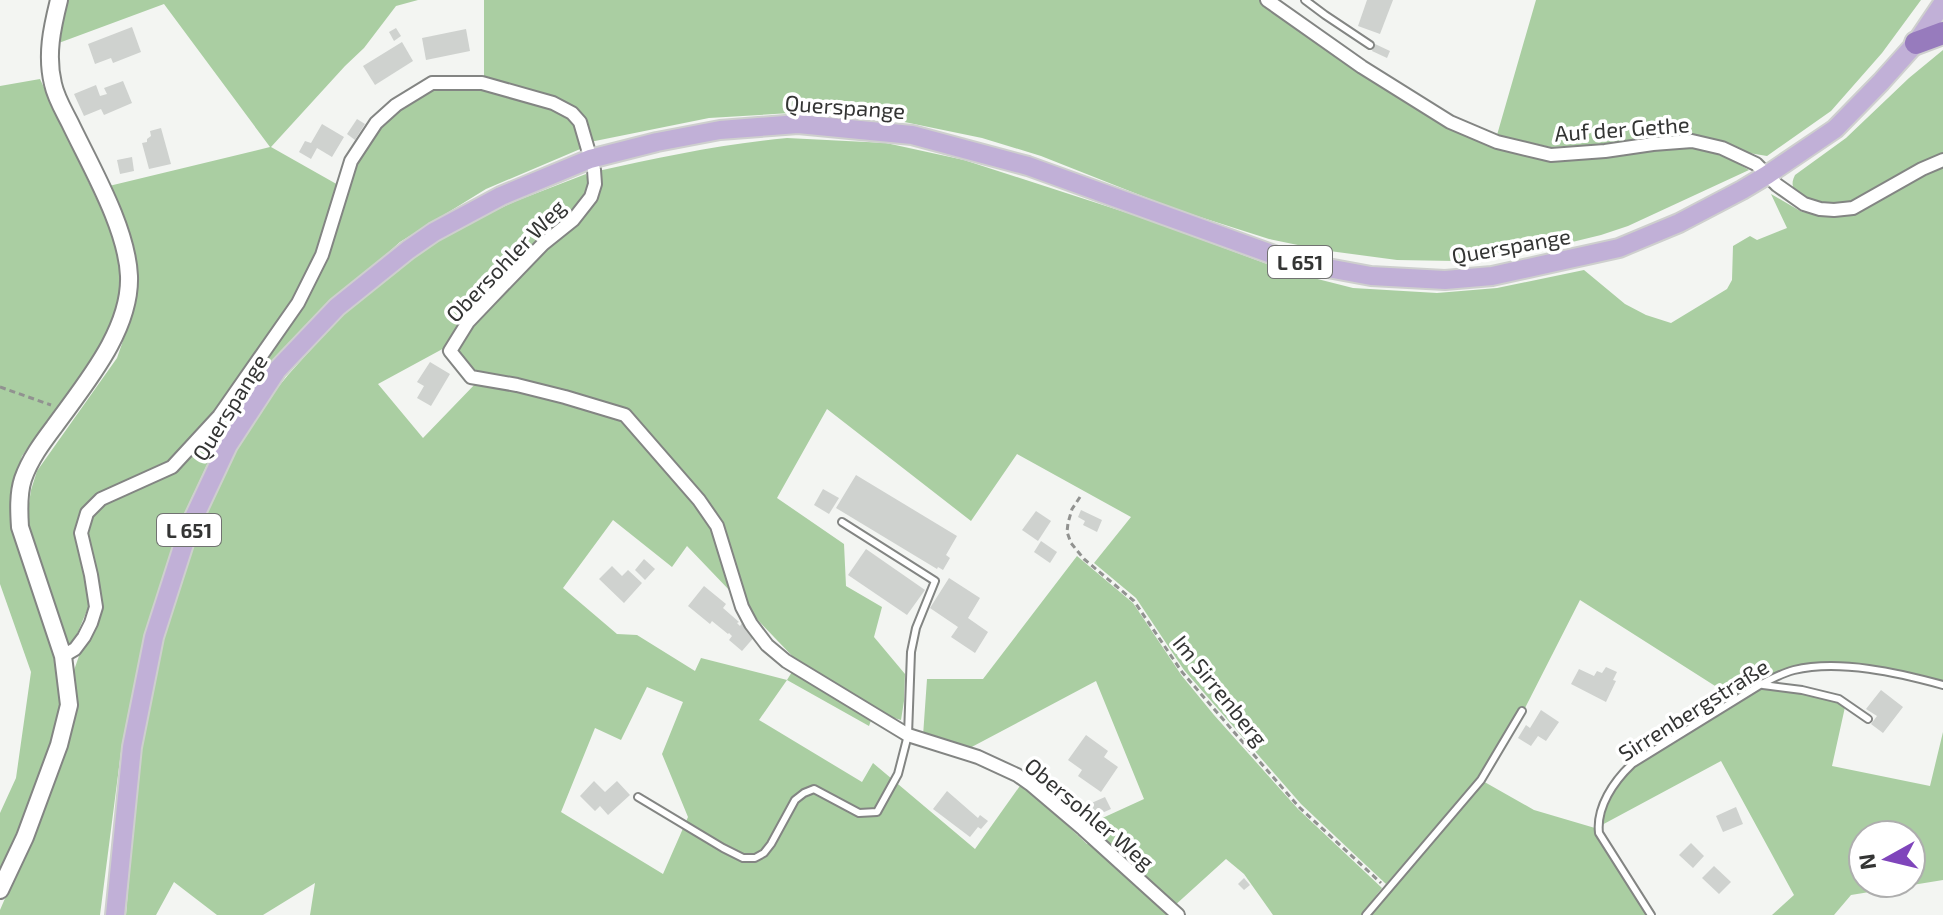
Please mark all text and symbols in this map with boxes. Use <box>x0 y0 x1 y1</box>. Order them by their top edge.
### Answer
street label: Querspange <box>784 89 906 124</box>
street label: Auf der Gethe <box>1554 110 1690 146</box>
street label: Obersohler Weg <box>440 193 570 327</box>
street label: Querspange <box>1449 222 1573 269</box>
road number: L 651 <box>1268 246 1332 278</box>
street label: Querspange <box>186 349 273 466</box>
road number: L 651 <box>157 514 221 546</box>
street label: Im Sirrenberg <box>1168 629 1274 751</box>
street label: Sirrenbergstraße <box>1613 652 1773 766</box>
street label: Obersohler Weg <box>1020 752 1160 874</box>
north arrow <box>1847 819 1927 899</box>
text: N <box>1852 852 1880 872</box>

